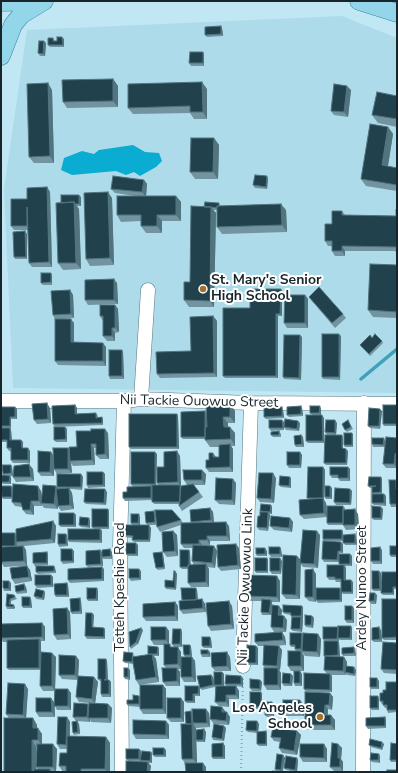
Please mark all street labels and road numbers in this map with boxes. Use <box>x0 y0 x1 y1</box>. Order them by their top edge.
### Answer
street label: Nii Tackie Ouowuo Street <box>120 392 278 412</box>
street label: Nii Tackie Owuowuo Link <box>235 508 257 666</box>
street label: Tetteh Kpeshie Road <box>113 522 129 652</box>
street label: Ardey Nunoo Street <box>355 526 371 650</box>

